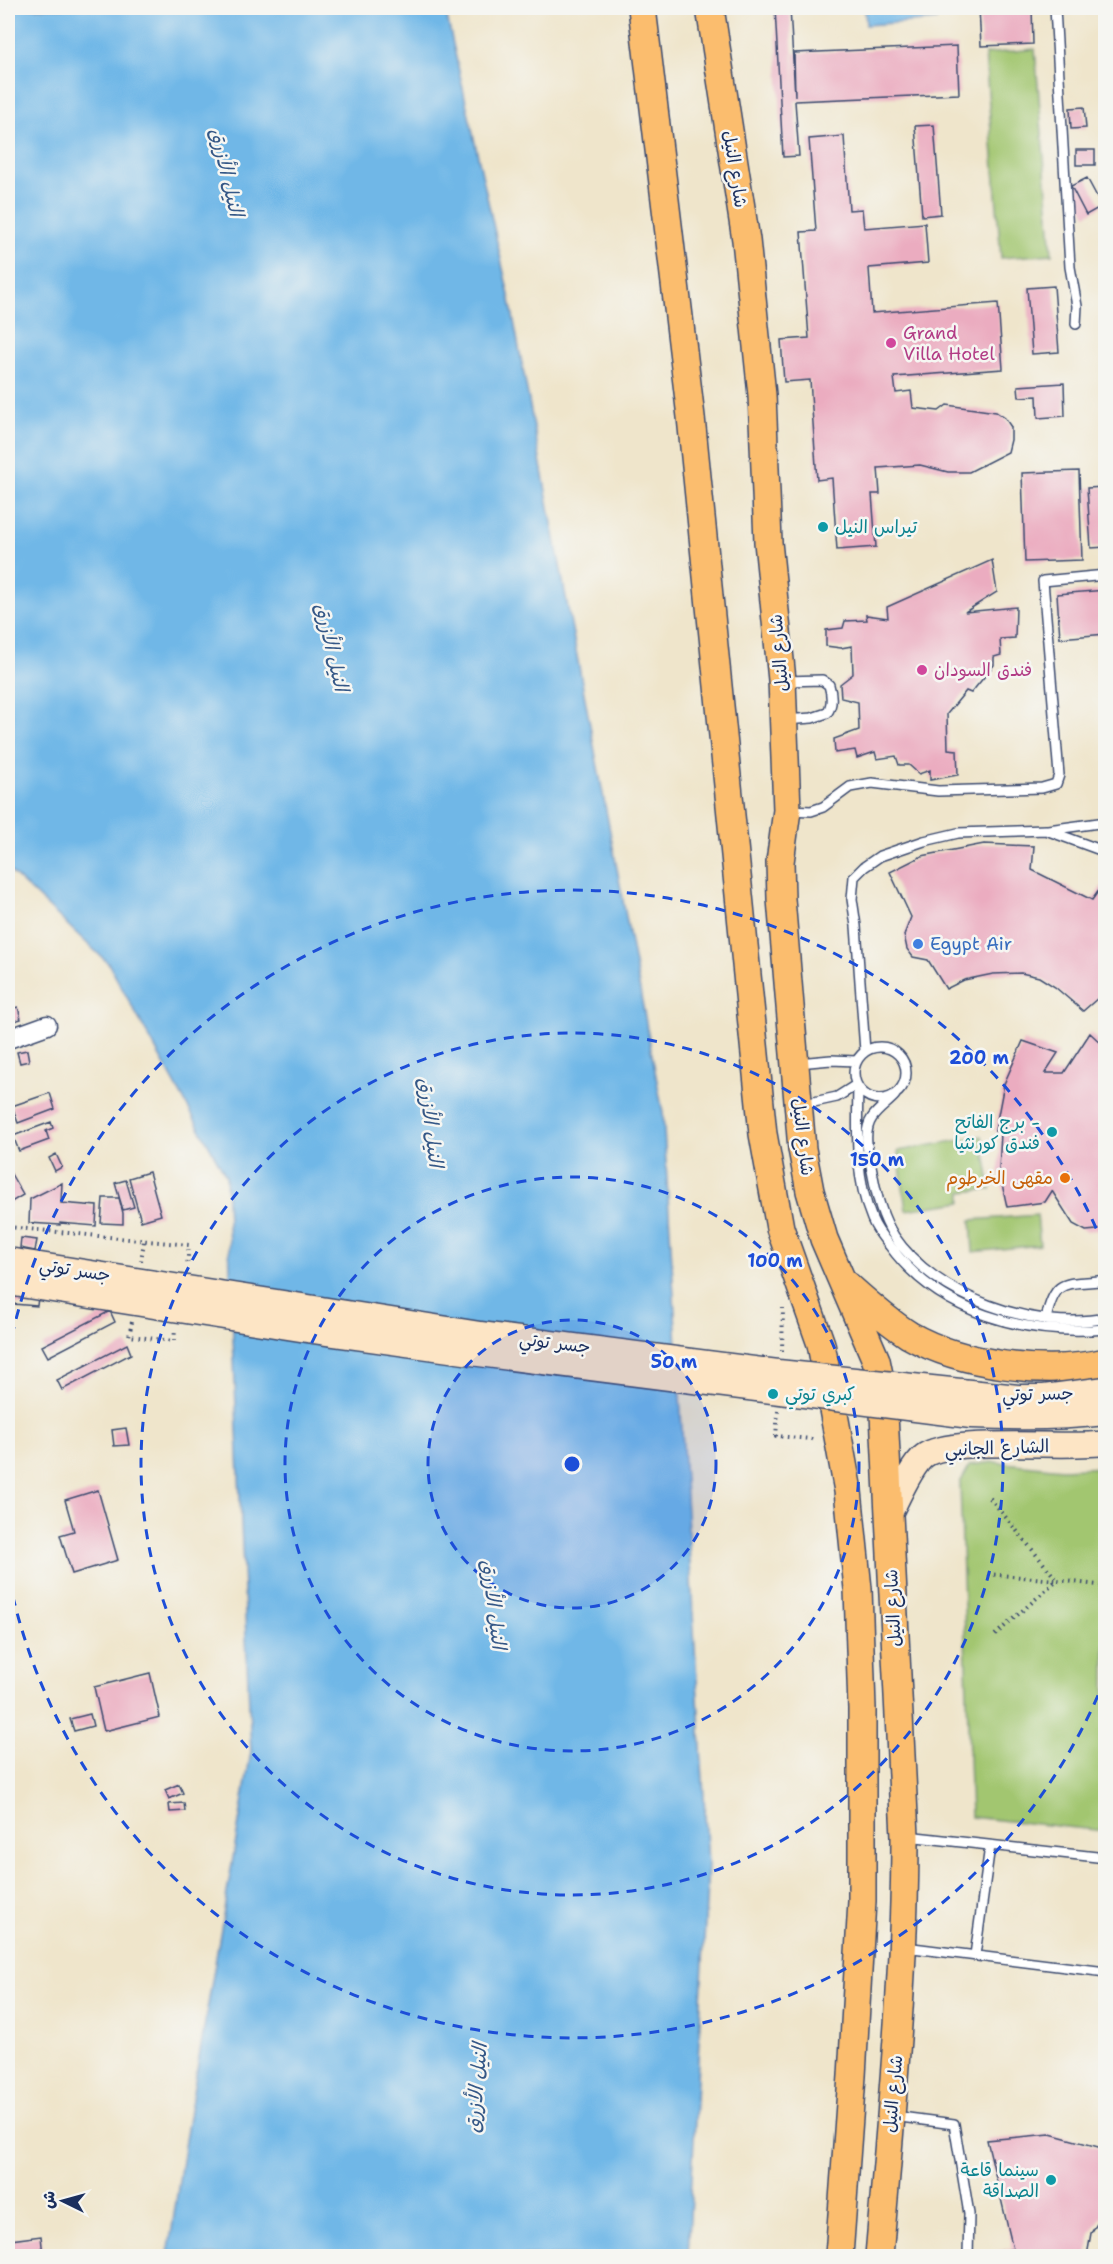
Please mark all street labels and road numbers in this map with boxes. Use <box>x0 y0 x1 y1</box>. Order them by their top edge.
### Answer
street label: شارع النيل <box>717 129 753 209</box>
street label: شارع النيل <box>764 613 794 693</box>
street label: شارع النيل <box>786 1097 820 1177</box>
street label: جسر توتي <box>37 1253 112 1291</box>
street label: جسر توتي <box>518 1327 592 1363</box>
street label: جسر توتي <box>1002 1381 1074 1411</box>
street label: الشارع الجانبي <box>944 1434 1050 1466</box>
street label: شارع النيل <box>879 1568 907 1648</box>
street label: شارع النيل <box>878 2054 908 2134</box>

